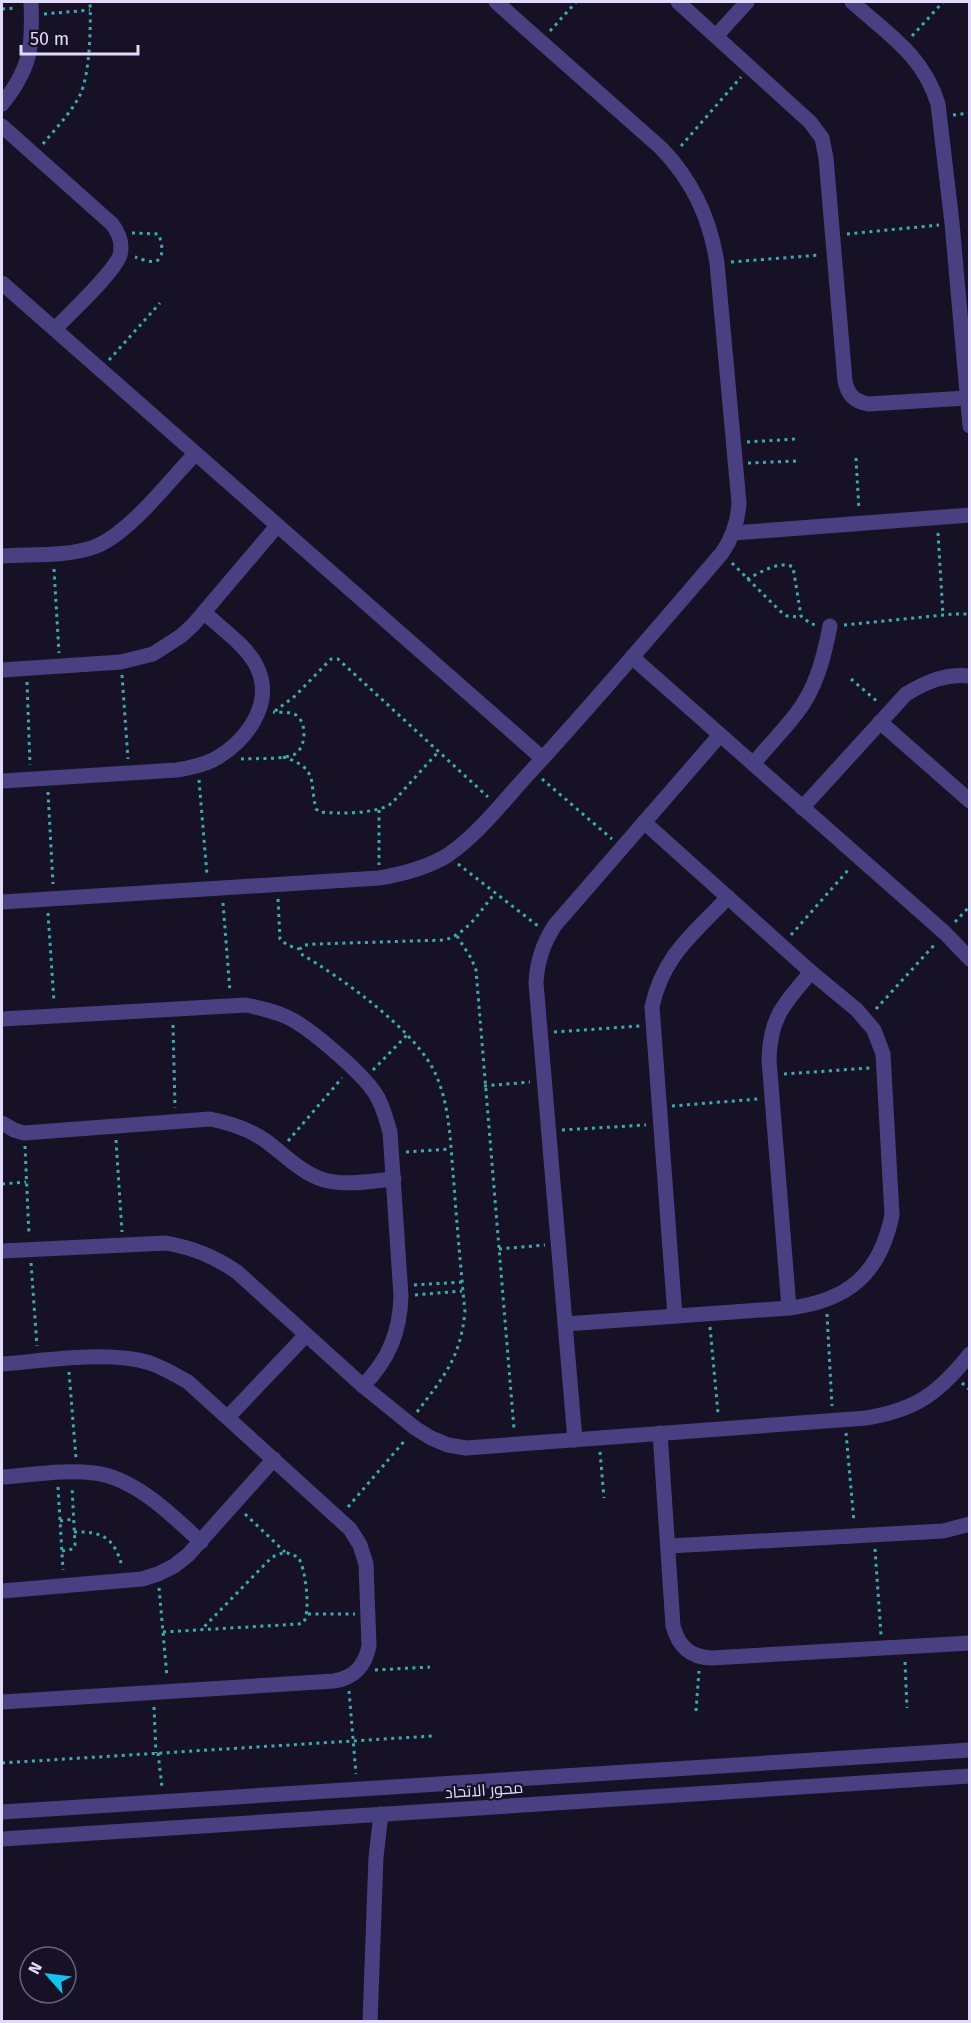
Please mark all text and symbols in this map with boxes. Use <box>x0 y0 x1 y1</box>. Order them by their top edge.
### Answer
scale bar <box>21 18 138 56</box>
text: 50 m <box>30 28 69 50</box>
street label: محور الاتحاد <box>444 1778 524 1802</box>
north arrow <box>18 1945 78 2005</box>
text: N <box>24 1959 46 1977</box>

